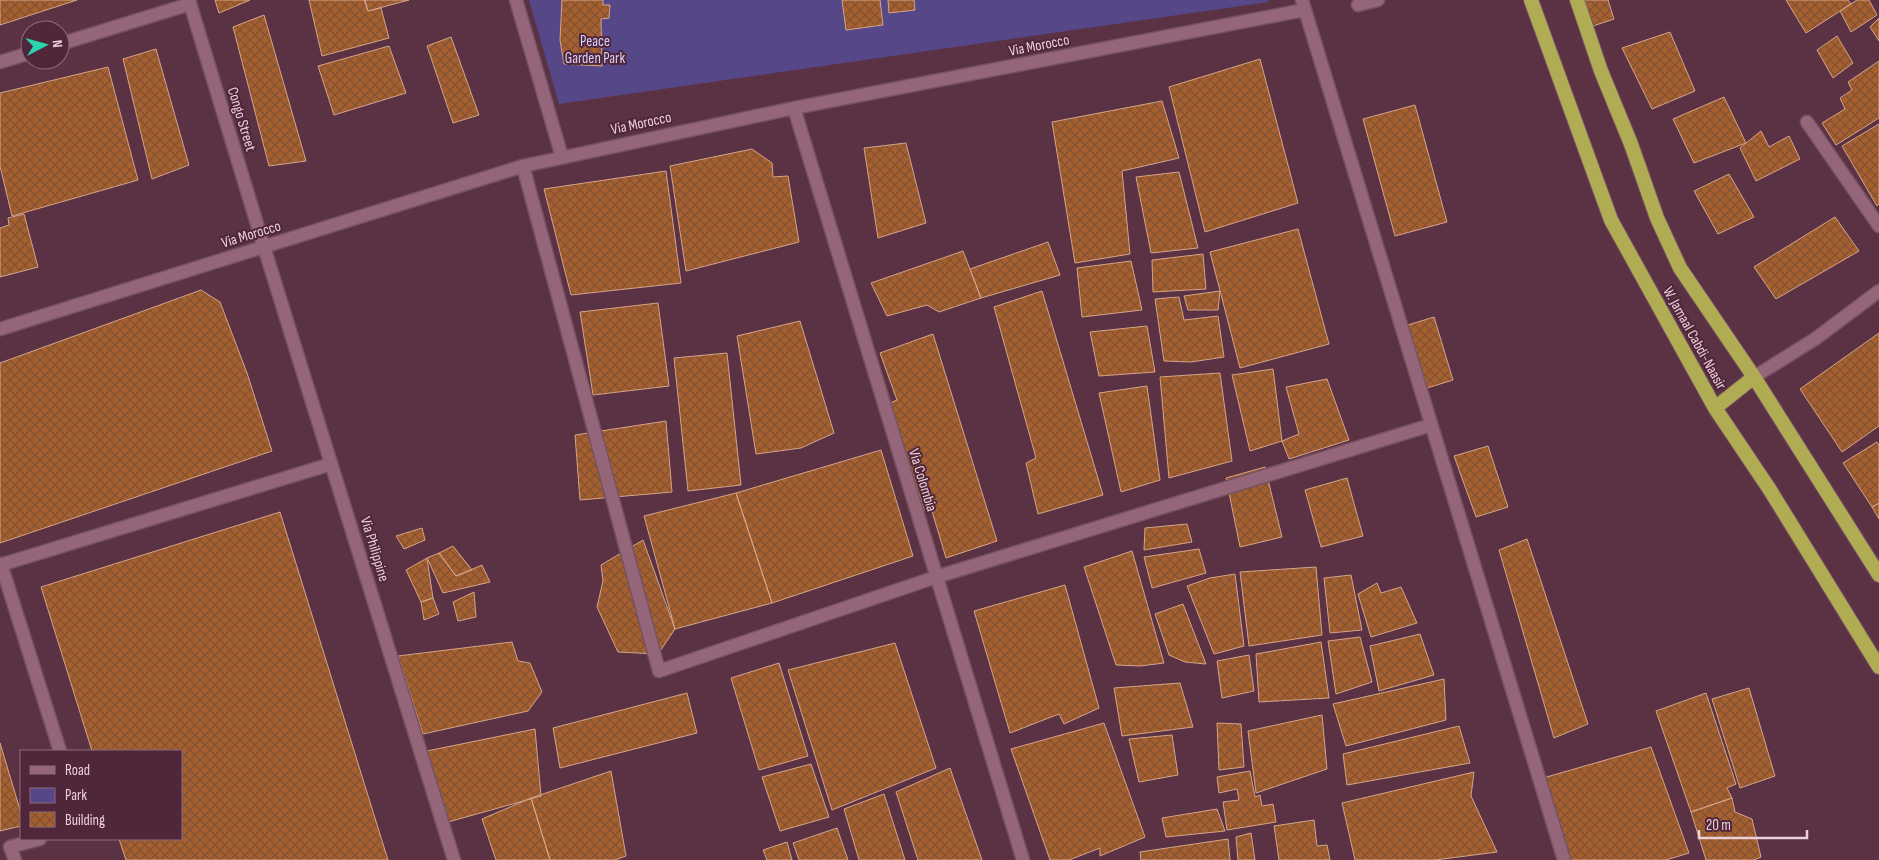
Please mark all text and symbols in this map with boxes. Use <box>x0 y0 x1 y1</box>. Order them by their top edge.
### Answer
north arrow <box>20 20 70 70</box>
street label: Via Morocco <box>1007 30 1071 61</box>
park label: Peace Garden Park <box>565 32 625 68</box>
text: N <box>49 39 66 48</box>
street label: Congo Street <box>223 85 260 154</box>
street label: Via Morocco <box>609 108 673 139</box>
street label: Via Morocco <box>219 216 283 253</box>
street label: W. Jamaal Cabdi-Naasir <box>1658 284 1731 394</box>
street label: Via Colombia <box>904 447 941 514</box>
street label: Via Philippine <box>356 514 393 584</box>
legend <box>20 750 182 840</box>
text: Road <box>65 761 90 780</box>
text: Park <box>65 786 87 805</box>
scale bar <box>1699 808 1806 840</box>
text: Building <box>65 811 105 830</box>
text: 20 m <box>1706 816 1731 835</box>

